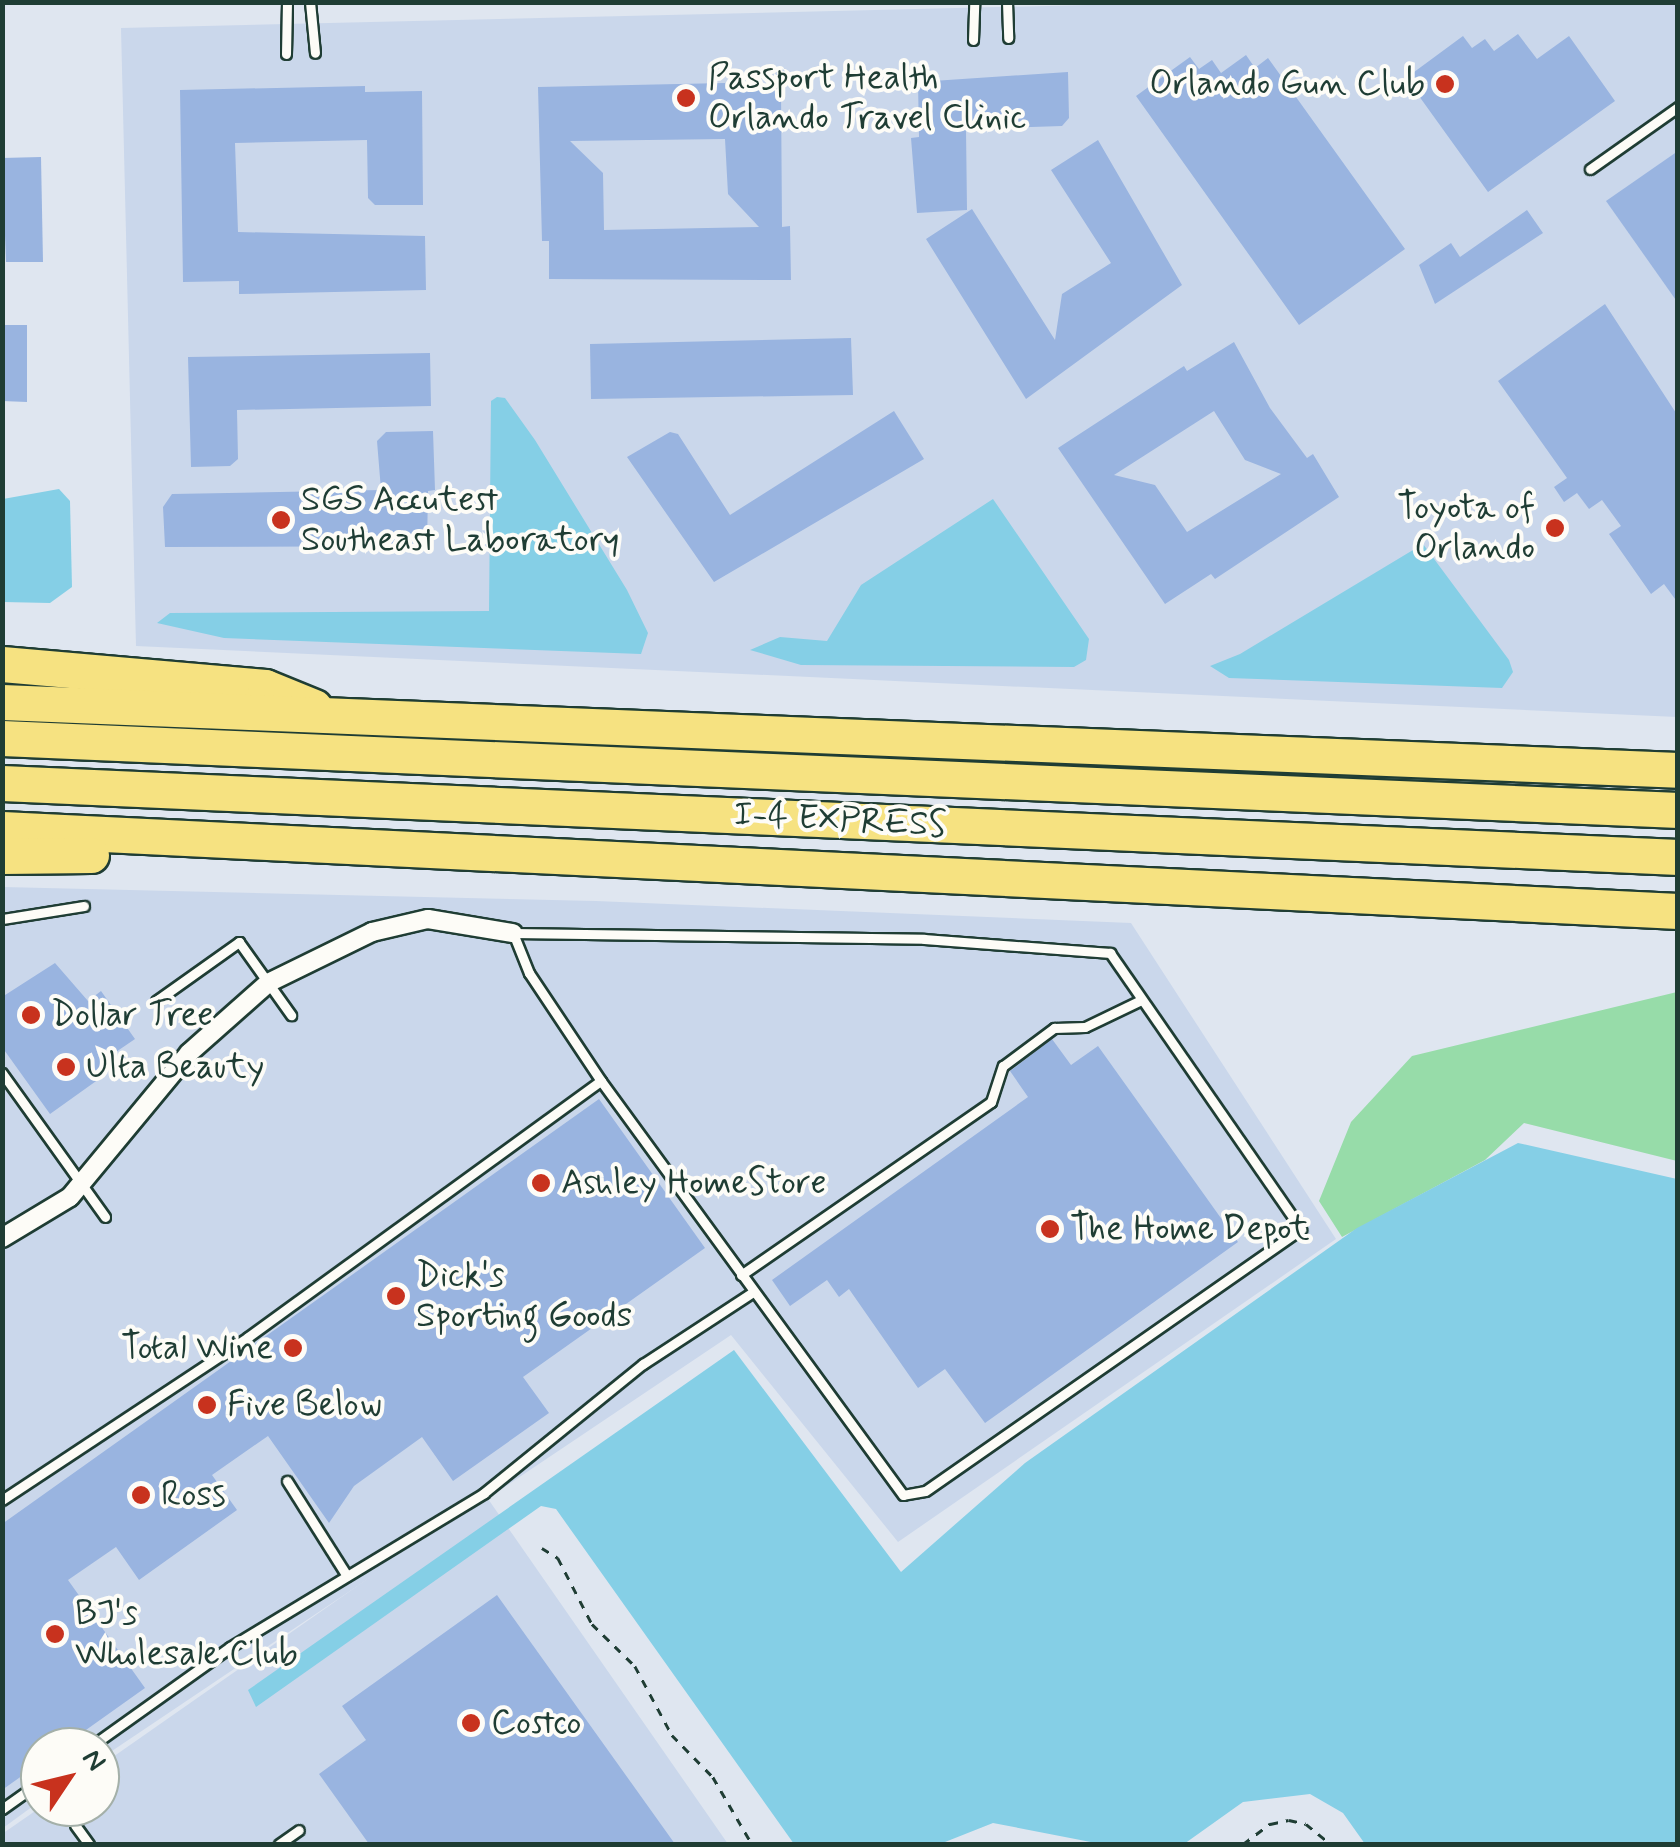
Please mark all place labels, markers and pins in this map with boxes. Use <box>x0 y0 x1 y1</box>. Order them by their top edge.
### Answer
place label: Passport Health Orlando Travel Clinic <box>708 57 1022 139</box>
place label: Orlando Gun Club <box>1157 63 1425 105</box>
marker: Orlando Gun Club <box>1434 73 1456 95</box>
marker: Passport Health Orlando Travel Clinic <box>673 85 699 111</box>
place label: SGS Accutest Southeast Laboratory <box>301 479 619 561</box>
place label: Toyota of Orlando <box>1397 487 1535 569</box>
marker: SGS Accutest Southeast Laboratory <box>270 509 292 531</box>
marker: Toyota of Orlando <box>1544 517 1566 539</box>
place label: Dollar Tree <box>51 994 208 1036</box>
marker: Dollar Tree <box>20 1004 42 1026</box>
place label: Ulta Beauty <box>86 1046 270 1088</box>
marker: Ulta Beauty <box>55 1056 77 1078</box>
place label: Ashley HomeStore <box>561 1162 835 1204</box>
marker: Ashley HomeStore <box>530 1172 552 1194</box>
place label: The Home Depot <box>1070 1208 1312 1250</box>
marker: The Home Depot <box>1039 1218 1061 1240</box>
place label: Dick's Sporting Goods <box>416 1255 631 1337</box>
marker: Dick's Sporting Goods <box>385 1285 407 1307</box>
place label: Total Wine <box>123 1327 273 1369</box>
marker: Total Wine <box>282 1337 304 1359</box>
place label: Five Below <box>227 1384 385 1426</box>
marker: Five Below <box>196 1394 218 1416</box>
place label: Ross <box>161 1474 226 1516</box>
marker: Ross <box>130 1484 152 1506</box>
place label: BJ's Wholesale Club <box>75 1593 298 1675</box>
marker: BJ's Wholesale Club <box>44 1623 66 1645</box>
place label: Costco <box>491 1702 582 1744</box>
marker: Costco <box>460 1712 482 1734</box>

